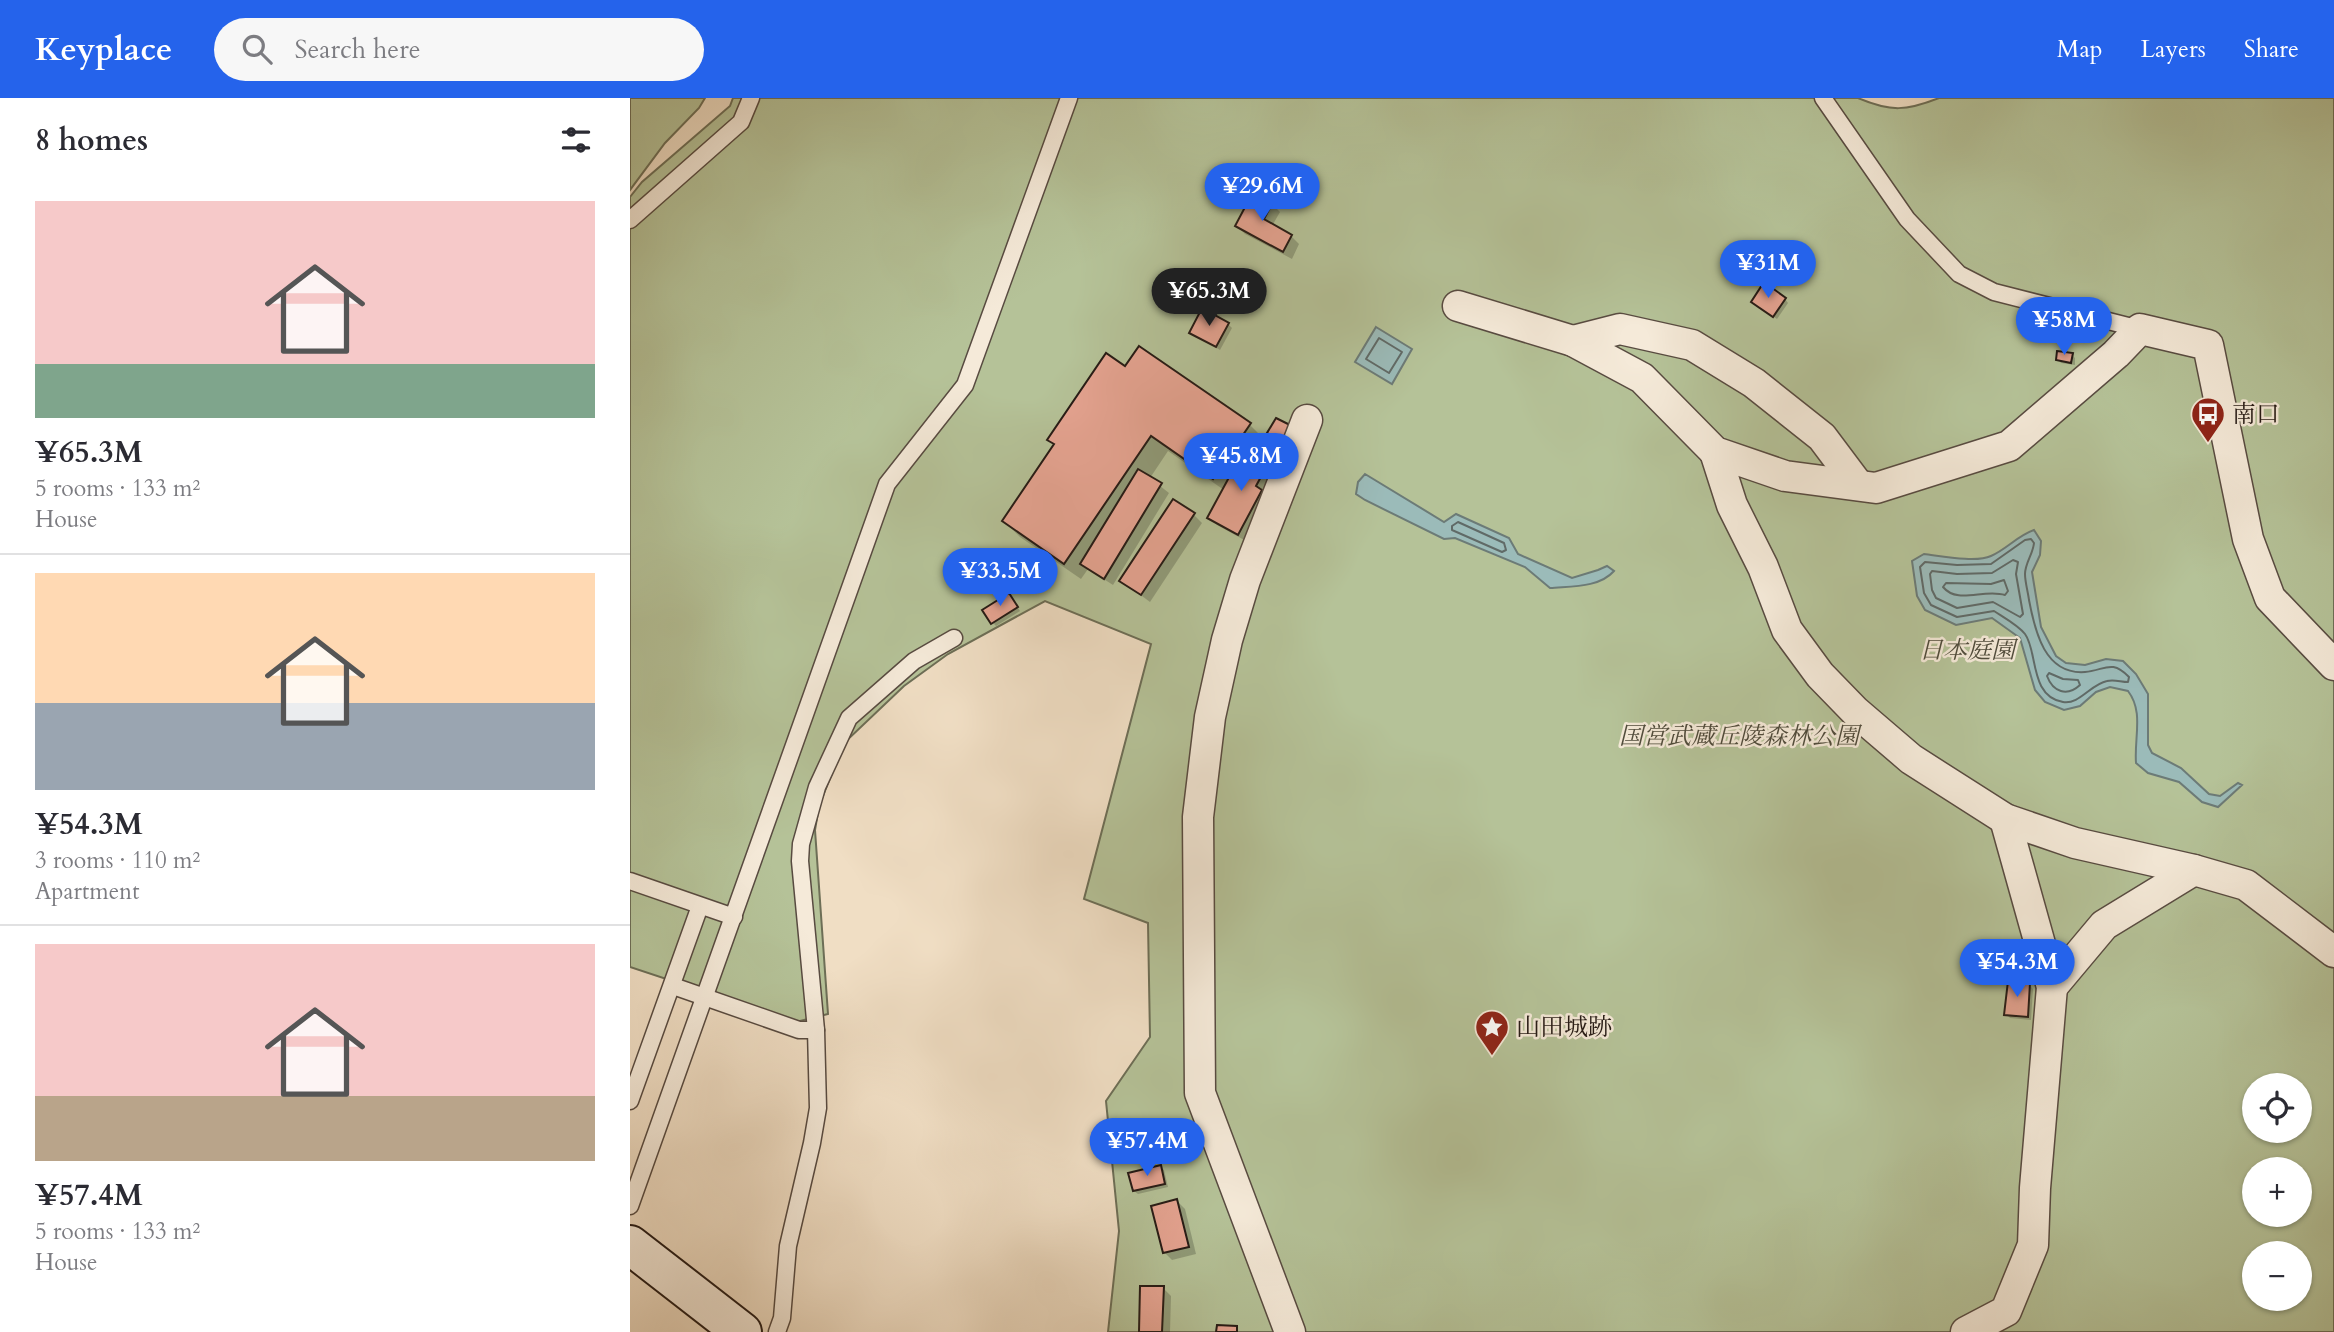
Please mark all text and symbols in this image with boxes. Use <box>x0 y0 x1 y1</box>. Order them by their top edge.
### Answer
search box <box>214 18 704 81</box>
text: Keyplace <box>35 27 172 72</box>
icon: search <box>238 30 276 68</box>
text: Search here <box>294 32 420 67</box>
text: Map <box>2057 33 2103 66</box>
text: Layers <box>2141 33 2206 66</box>
text: Share <box>2244 33 2299 66</box>
text: 8 homes <box>35 120 148 161</box>
icon: filters <box>557 121 595 159</box>
pin: ¥29.6M <box>1205 164 1319 223</box>
text: ¥29.6M <box>1221 170 1303 201</box>
pin: ¥31M <box>1727 240 1809 300</box>
icon: home <box>252 246 378 372</box>
text: ¥31M <box>1736 247 1800 278</box>
pin: ¥65.3M <box>1152 268 1266 328</box>
text: ¥65.3M <box>1168 275 1250 306</box>
pin: ¥58M <box>2023 298 2105 357</box>
text: ¥58M <box>2032 304 2096 335</box>
bus stop icon: 南口 <box>2189 395 2227 444</box>
place label: 南口 <box>2232 398 2280 431</box>
text: ¥65.3M <box>35 432 143 473</box>
pin: ¥45.8M <box>1184 434 1298 493</box>
text: ¥45.8M <box>1200 440 1282 471</box>
text: 5 rooms · 133 m² <box>35 473 200 504</box>
text: House <box>35 504 97 535</box>
pin: ¥33.5M <box>943 548 1057 608</box>
text: ¥33.5M <box>959 555 1041 586</box>
icon: home <box>252 618 378 744</box>
park label: 日本庭園 <box>1919 634 2019 667</box>
park label: 国営武蔵丘陵森林公園 <box>1619 720 1863 753</box>
text: ¥54.3M <box>35 804 143 845</box>
text: 3 rooms · 110 m² <box>35 845 200 876</box>
text: Apartment <box>35 876 139 907</box>
pin: ¥54.3M <box>1960 940 2074 999</box>
text: ¥54.3M <box>1976 946 2058 977</box>
icon: home <box>252 989 378 1115</box>
place icon: 山田城跡 <box>1473 1008 1511 1057</box>
place label: 山田城跡 <box>1516 1011 1612 1044</box>
map controls <box>2242 1073 2312 1311</box>
button: locate <box>2242 1073 2312 1143</box>
pin: ¥57.4M <box>1090 1118 1204 1178</box>
text: ¥57.4M <box>1106 1125 1188 1156</box>
button: + <box>2242 1157 2312 1227</box>
text: ¥57.4M <box>35 1175 143 1216</box>
text: 5 rooms · 133 m² <box>35 1216 200 1247</box>
button: − <box>2242 1241 2312 1311</box>
text: House <box>35 1247 97 1278</box>

